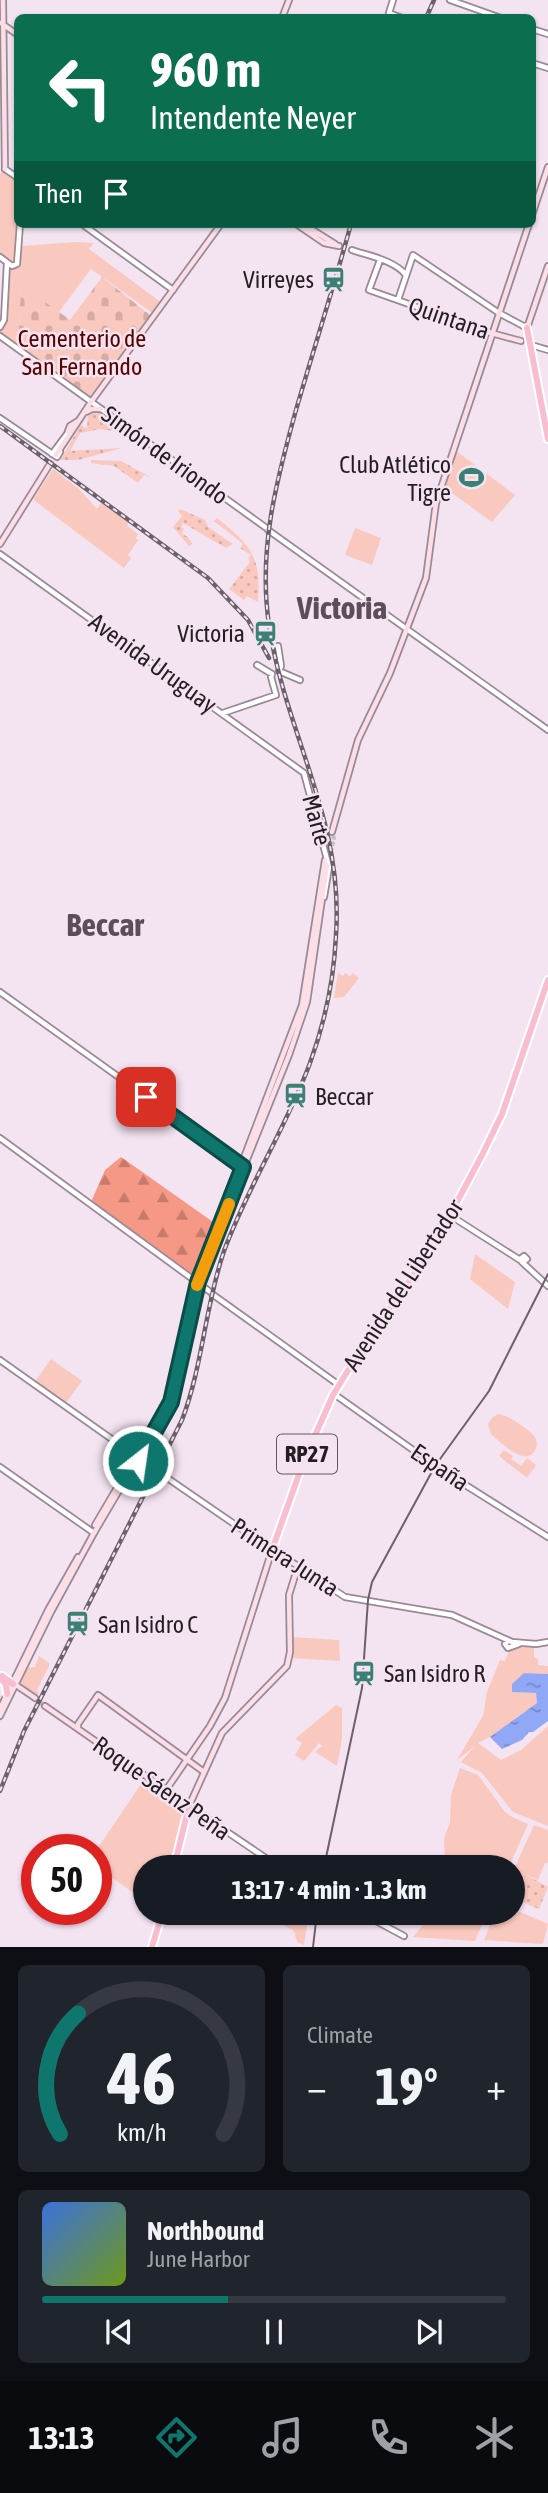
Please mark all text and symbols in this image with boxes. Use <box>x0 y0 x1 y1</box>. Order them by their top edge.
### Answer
text: 960 m <box>150 41 261 97</box>
icon: left <box>35 42 126 133</box>
text: Intendente Neyer <box>150 99 356 136</box>
icon: arrive <box>97 175 135 213</box>
text: Then <box>35 179 83 209</box>
station icon: Virreyes <box>320 265 348 293</box>
place label: Virreyes <box>243 266 314 293</box>
street label: Quintana <box>405 292 493 344</box>
park label: Cementerio de San Fernando <box>18 325 146 380</box>
street label: Simón de Iriondo <box>97 400 233 510</box>
place label: Club Atlético Tigre <box>339 451 451 506</box>
sports icon: Club Atlético Tigre <box>457 464 485 492</box>
district label: Victoria <box>296 589 387 626</box>
street label: Avenida Uruguay <box>84 608 222 718</box>
station icon: Victoria <box>251 619 279 647</box>
place label: Victoria <box>177 620 245 647</box>
street label: Marte <box>297 792 337 848</box>
district label: Beccar <box>66 906 144 943</box>
pin <box>116 1067 176 1127</box>
icon: arrive <box>127 1078 165 1116</box>
station icon: Beccar <box>281 1082 309 1110</box>
place label: Beccar <box>315 1083 374 1110</box>
street label: Avenida del Libertador <box>338 1193 469 1376</box>
position arrow <box>101 1424 175 1498</box>
road number: RP27 <box>277 1434 337 1474</box>
street label: España <box>406 1438 474 1496</box>
street label: Primera Junta <box>226 1512 344 1602</box>
station icon: San Isidro C <box>64 1610 92 1638</box>
place label: San Isidro C <box>98 1611 198 1638</box>
station icon: San Isidro R <box>350 1659 378 1687</box>
place label: San Isidro R <box>384 1660 485 1687</box>
street label: Roque Sáenz Peña <box>88 1731 236 1845</box>
speed limit sign: 50 <box>21 1834 112 1925</box>
text: 13:17 · 4 min · 1.3 km <box>232 1875 426 1905</box>
text: Climate <box>307 2022 373 2048</box>
text: 46 <box>106 2037 176 2120</box>
text: 19° <box>375 2056 438 2116</box>
text: − <box>307 2065 327 2108</box>
text: + <box>486 2065 506 2108</box>
text: km/h <box>117 2118 166 2146</box>
text: Northbound <box>147 2216 264 2246</box>
text: June Harbor <box>147 2246 250 2272</box>
icon: previous <box>100 2313 138 2351</box>
icon: pause <box>255 2313 293 2351</box>
icon: next <box>410 2313 448 2351</box>
icon: directions <box>152 2413 201 2462</box>
icon: music <box>258 2413 307 2462</box>
icon: phone <box>364 2413 413 2462</box>
icon: climate <box>470 2413 519 2462</box>
text: 13:13 <box>29 2419 94 2456</box>

